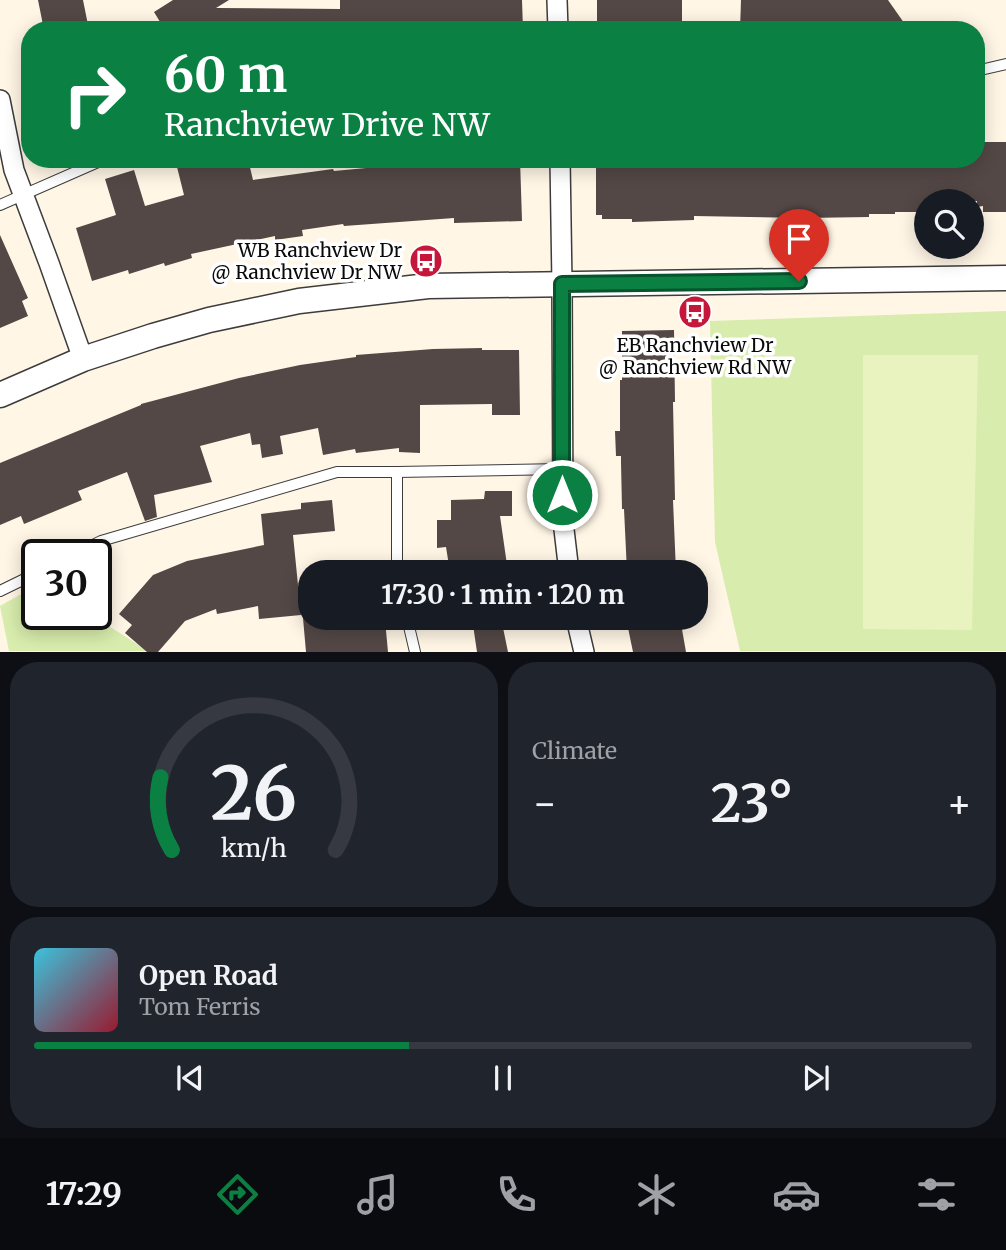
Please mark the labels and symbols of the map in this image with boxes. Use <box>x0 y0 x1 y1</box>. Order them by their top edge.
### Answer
pin <box>769 209 829 281</box>
place label: WB Ranchview Dr @ Ranchview Dr NW <box>211 238 403 284</box>
bus stop icon: WB Ranchview Dr @ Ranchview Dr NW <box>407 242 445 280</box>
bus stop icon: EB Ranchview Dr @ Ranchview Rd NW <box>676 293 714 331</box>
place label: EB Ranchview Dr @ Ranchview Rd NW <box>599 333 792 379</box>
position arrow <box>525 458 599 532</box>
speed limit sign: 30 <box>21 539 112 630</box>

